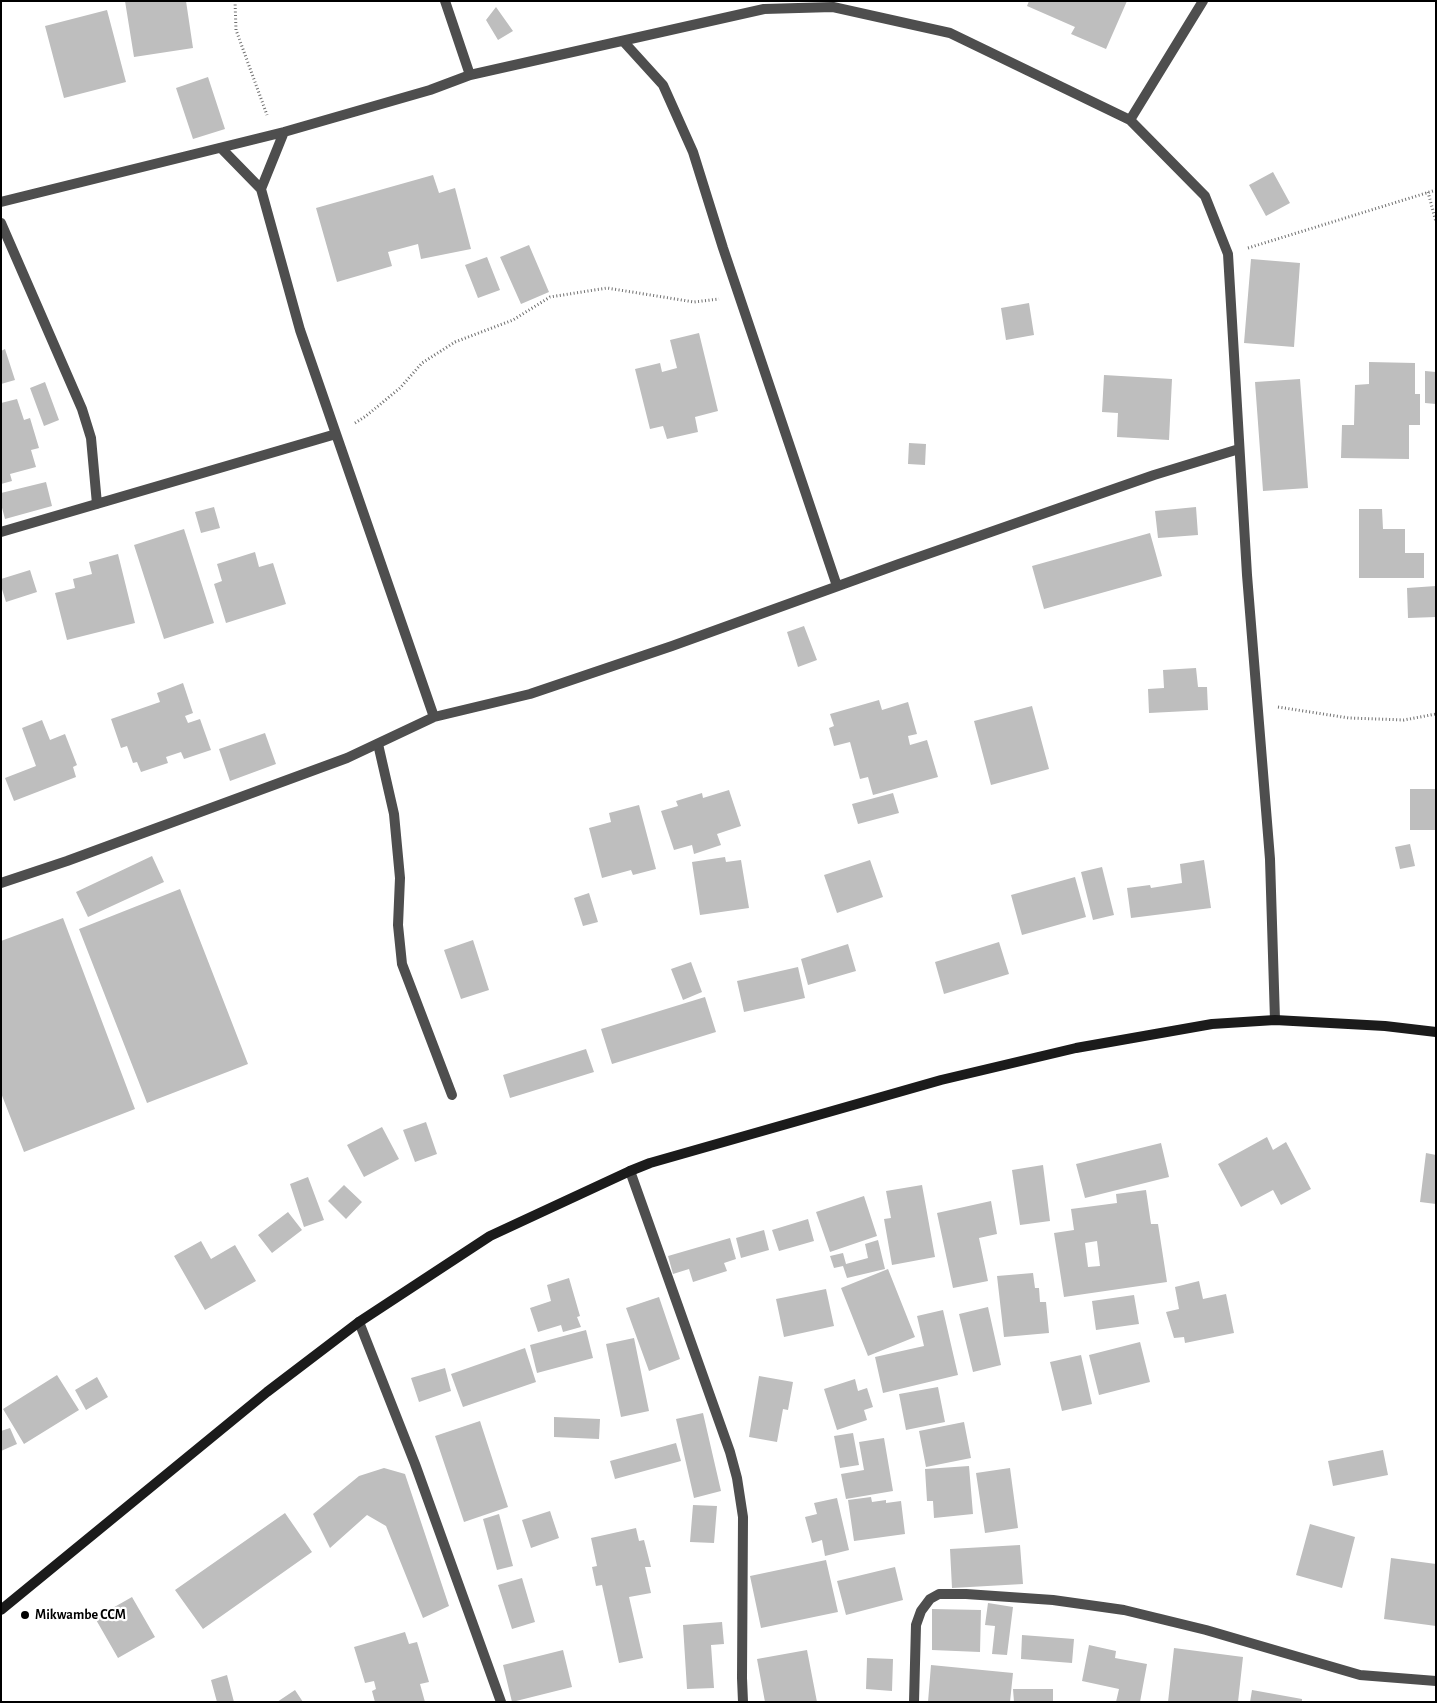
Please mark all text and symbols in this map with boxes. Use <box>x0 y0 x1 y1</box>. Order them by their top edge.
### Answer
place label: Mikwambe CCM <box>35 1607 126 1623</box>
marker: Mikwambe CCM <box>19 1609 31 1621</box>

